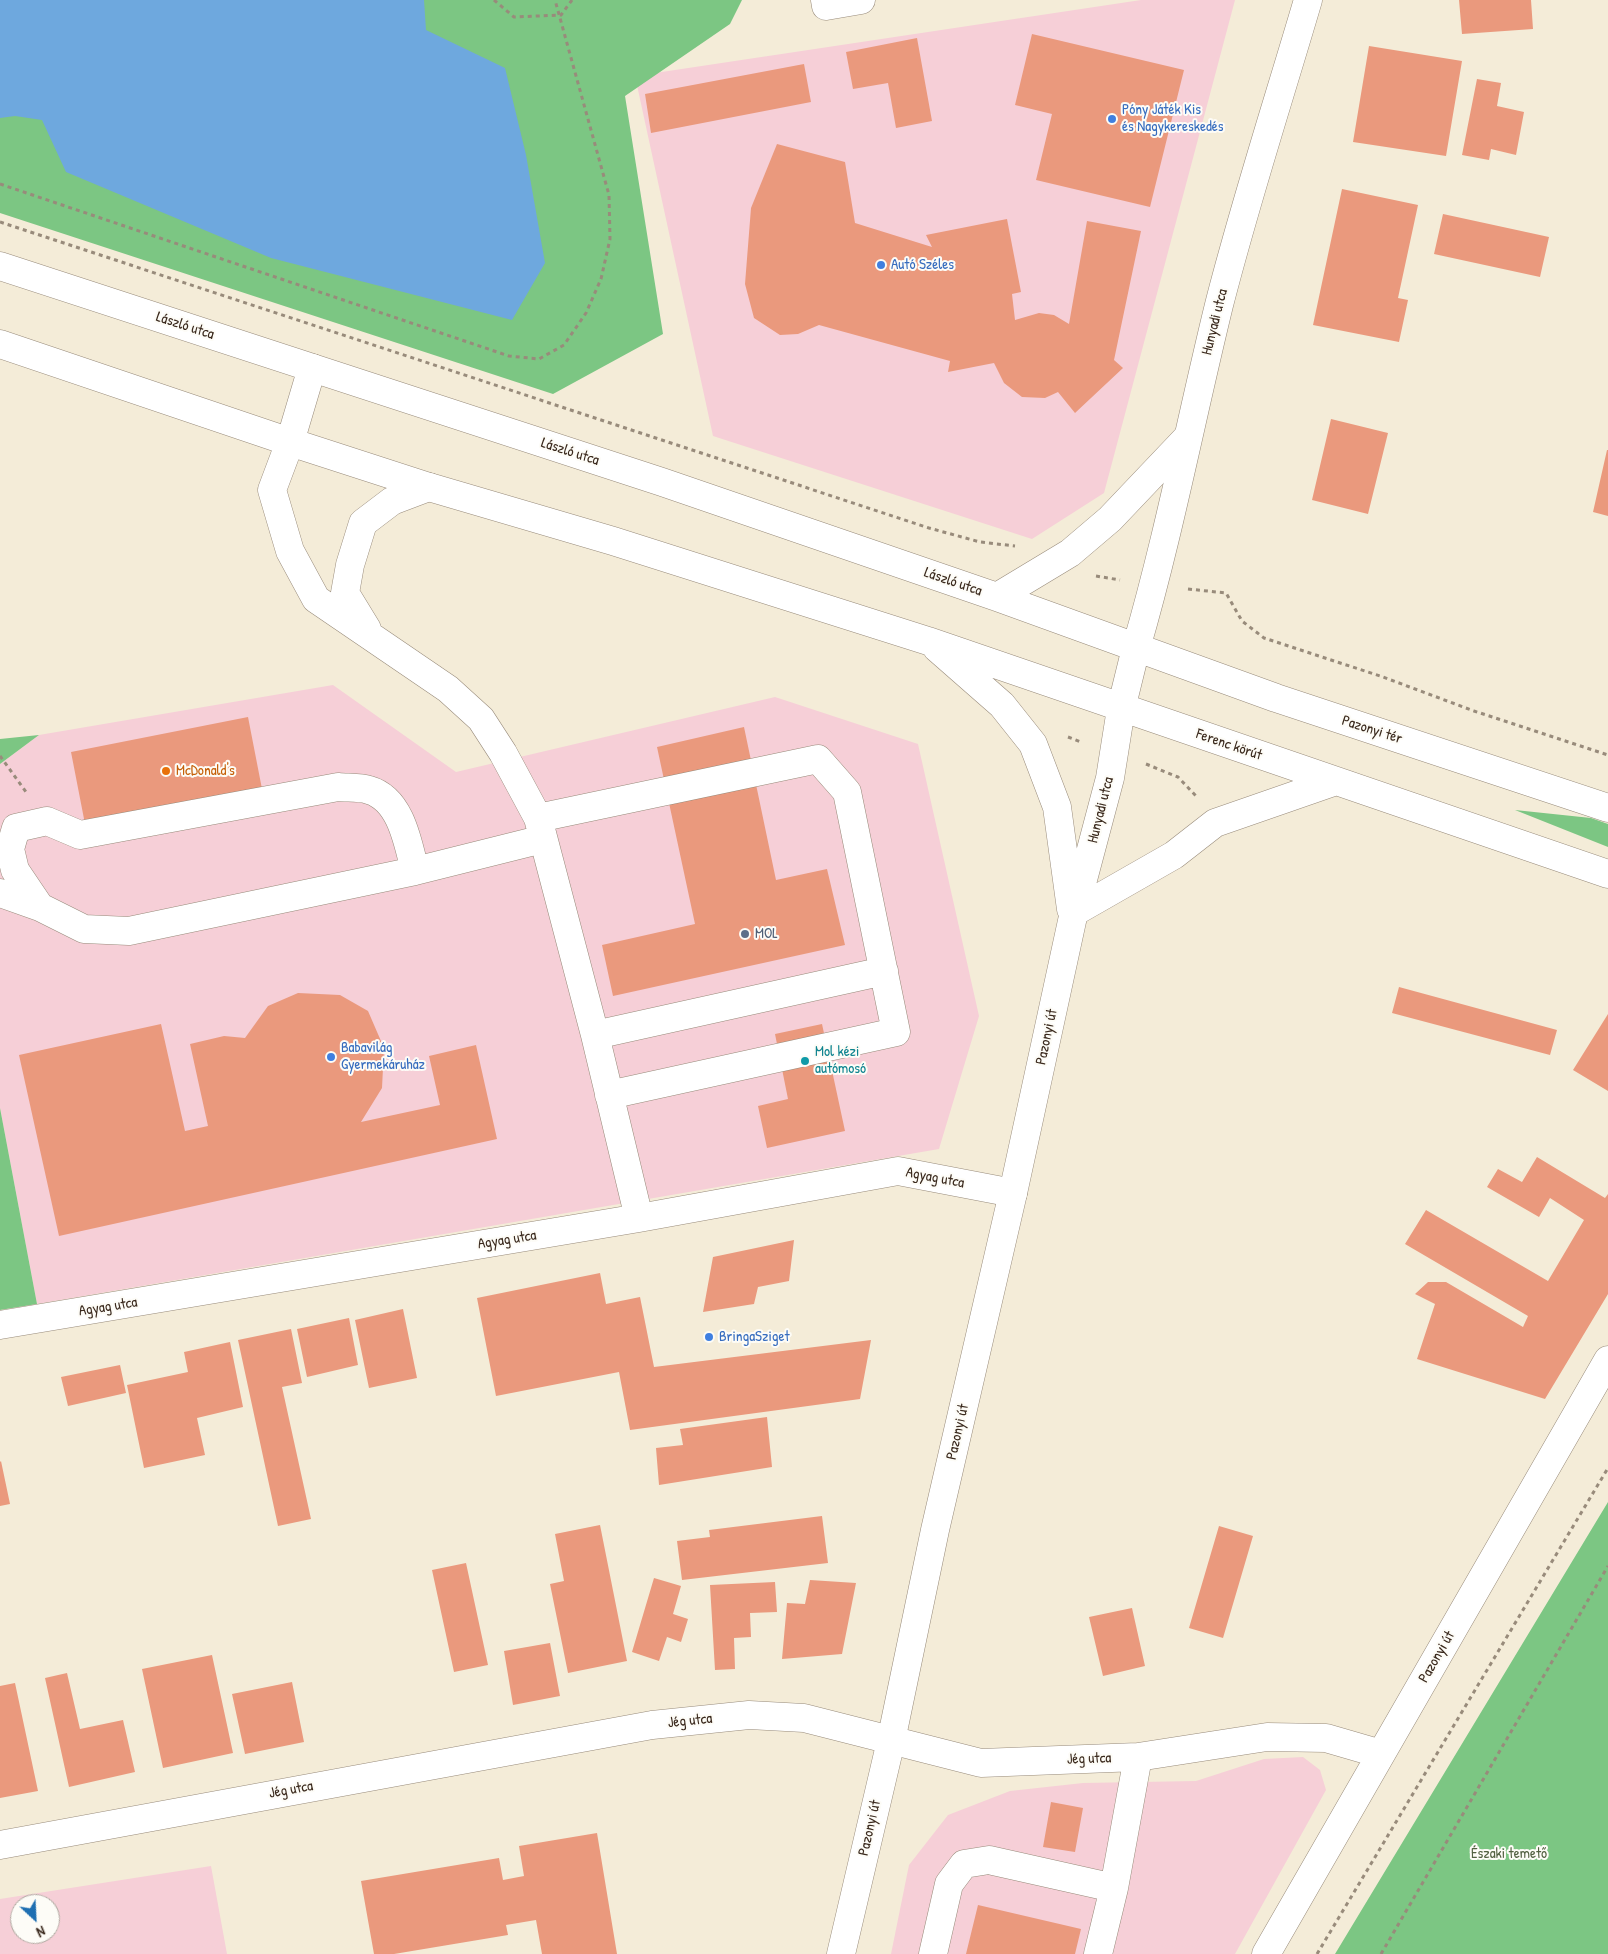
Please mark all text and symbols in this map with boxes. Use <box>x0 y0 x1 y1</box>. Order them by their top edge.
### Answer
place label: Póny Játék Kis és Nagykereskedés <box>1122 101 1224 136</box>
marker: Póny Játék Kis és Nagykereskedés <box>1106 113 1118 125</box>
place label: Autó Széles <box>891 256 954 274</box>
marker: Autó Széles <box>875 259 887 271</box>
street label: Hunyadi utca <box>1198 287 1232 357</box>
street label: László utca <box>154 308 216 344</box>
street label: László utca <box>539 434 601 470</box>
street label: László utca <box>922 564 984 600</box>
street label: Pazonyi tér <box>1340 712 1404 748</box>
street label: Ferenc körút <box>1194 725 1264 765</box>
place label: McDonald's <box>176 762 235 780</box>
marker: McDonald's <box>160 765 172 777</box>
street label: Hunyadi utca <box>1084 775 1118 845</box>
place label: MOL <box>755 925 778 943</box>
marker: MOL <box>739 928 751 940</box>
street label: Pazonyi út <box>1032 1007 1062 1067</box>
place label: Babavilág Gyermekáruház <box>341 1039 425 1074</box>
place label: Mol kézi autómosó <box>815 1043 866 1078</box>
marker: Babavilág Gyermekáruház <box>325 1051 337 1063</box>
marker: Mol kézi autómosó <box>799 1055 811 1067</box>
street label: Agyag utca <box>904 1164 966 1192</box>
street label: Agyag utca <box>476 1226 538 1254</box>
street label: Agyag utca <box>77 1293 139 1321</box>
place label: BringaSziget <box>719 1328 790 1346</box>
marker: BringaSziget <box>703 1331 715 1343</box>
street label: Pazonyi út <box>943 1402 973 1462</box>
street label: Pazonyi út <box>1415 1628 1459 1686</box>
street label: Jég utca <box>667 1710 713 1732</box>
street label: Jég utca <box>1066 1749 1112 1769</box>
street label: Jég utca <box>268 1777 314 1803</box>
street label: Pazonyi út <box>855 1798 885 1858</box>
park label: Északi temető <box>1471 1845 1547 1863</box>
north arrow <box>10 1894 60 1944</box>
text: N <box>34 1922 49 1942</box>

